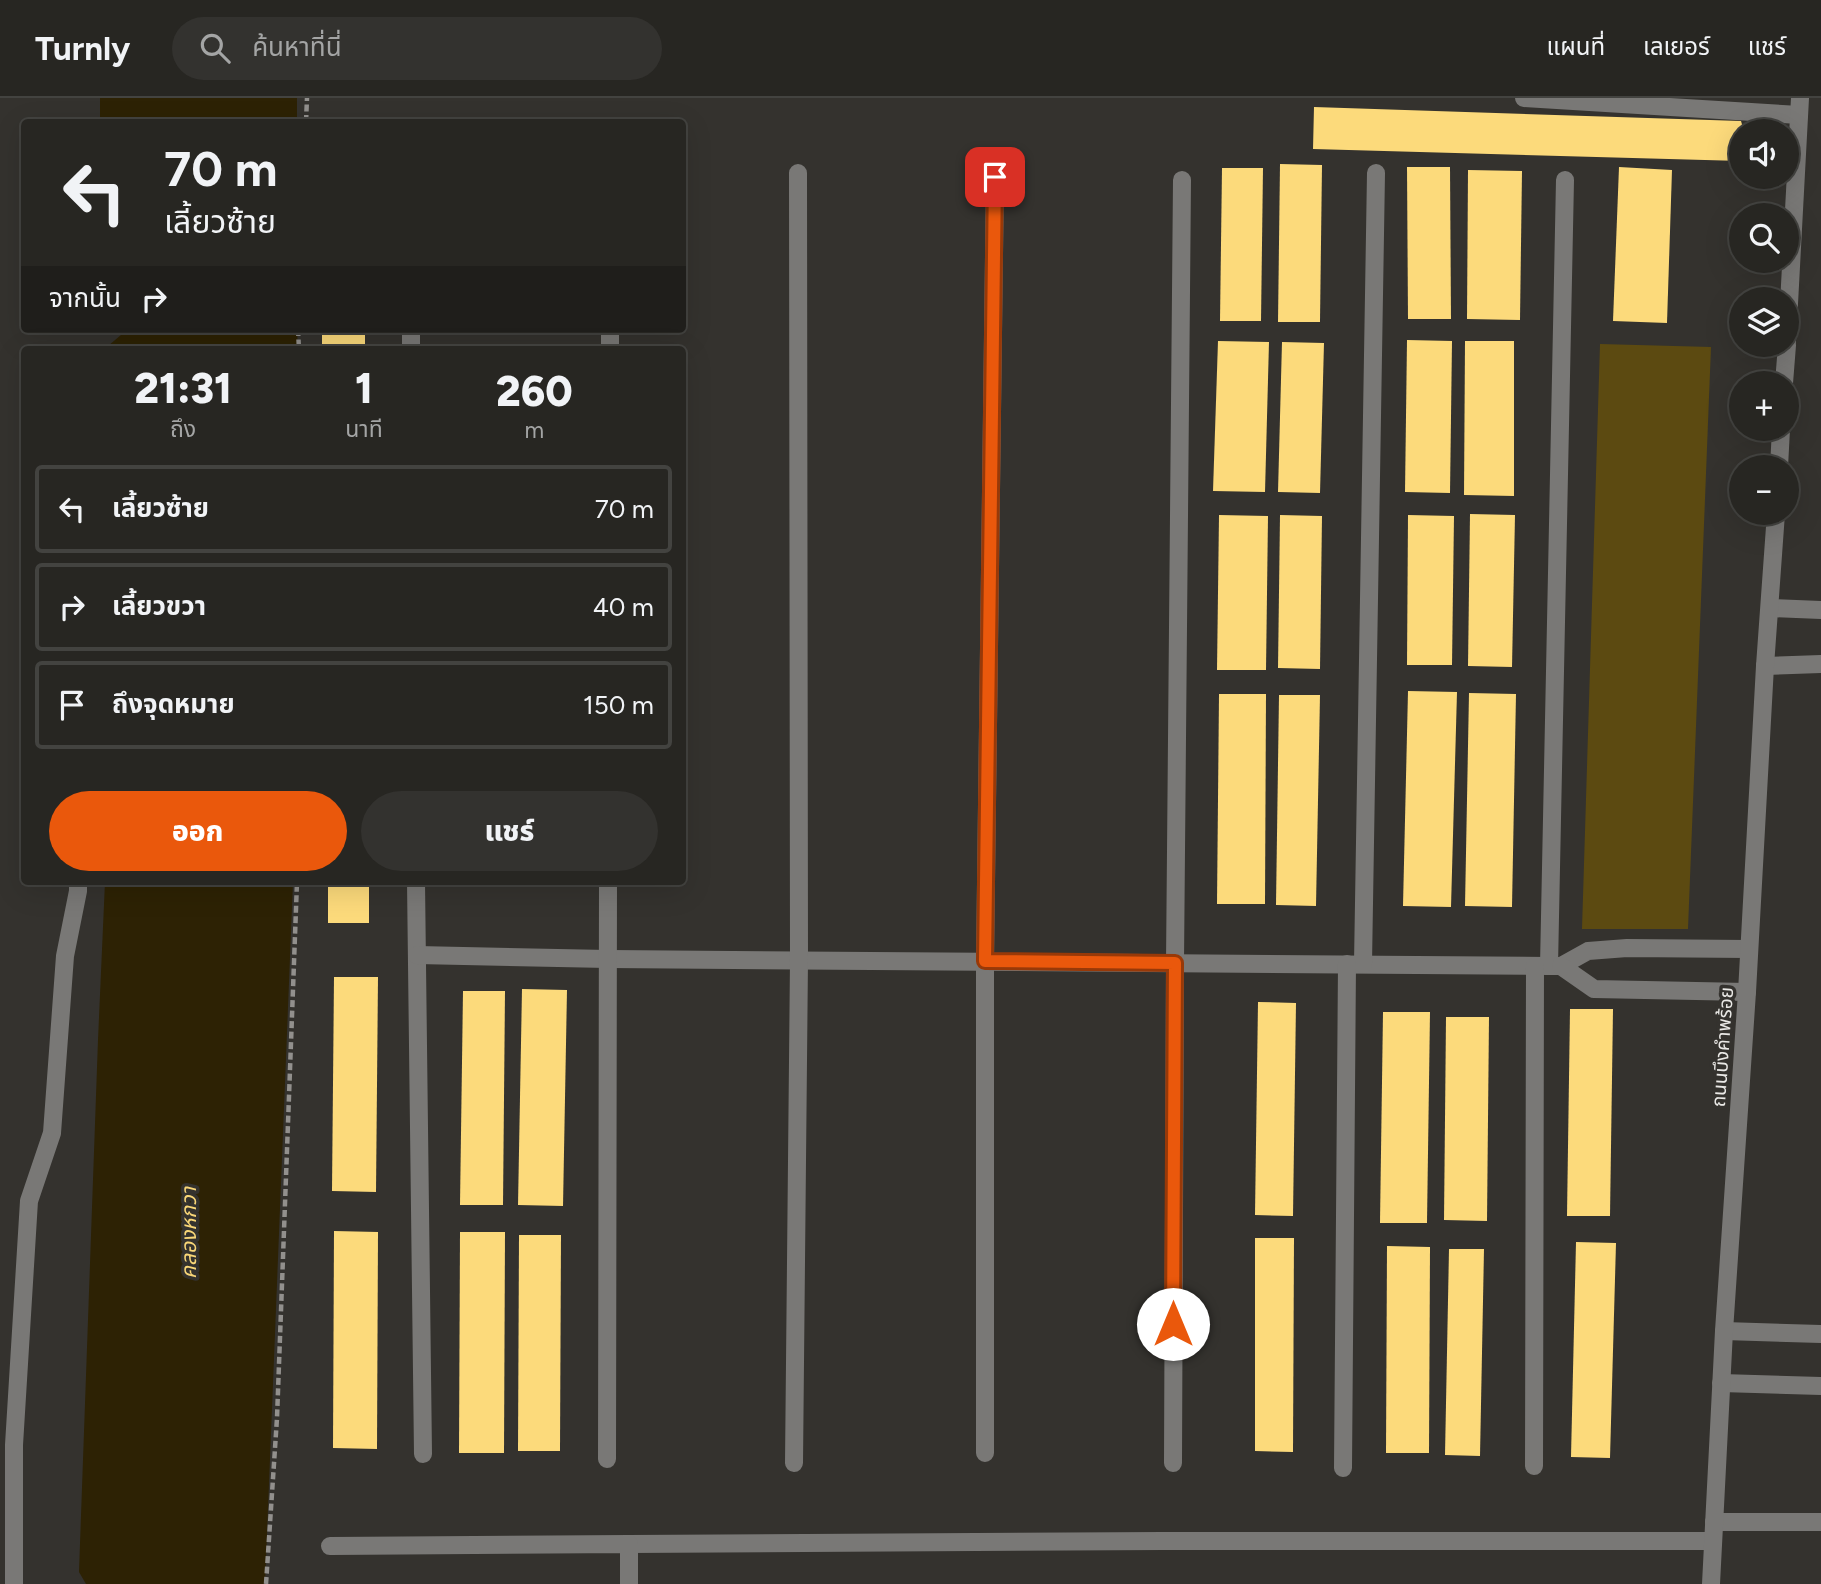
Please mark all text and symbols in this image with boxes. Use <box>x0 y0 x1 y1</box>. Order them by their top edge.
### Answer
search box <box>172 17 662 80</box>
text: Turnly <box>35 29 130 68</box>
icon: search <box>196 29 234 67</box>
text: ค้นหาที่นี่ <box>252 31 342 63</box>
text: แผนที่ <box>1547 32 1605 61</box>
text: เลเยอร์ <box>1643 32 1710 61</box>
text: แชร์ <box>1748 32 1786 61</box>
map controls <box>1729 119 1799 525</box>
button: sound <box>1729 119 1799 189</box>
text: 70 m <box>164 139 277 198</box>
icon: left <box>49 147 140 238</box>
pin <box>965 147 1025 207</box>
icon: arrive <box>976 158 1014 196</box>
text: เลี้ยวซ้าย <box>164 203 276 241</box>
button: search <box>1729 203 1799 273</box>
icon: right <box>135 280 173 318</box>
text: จากนั้น <box>49 282 121 314</box>
button: layers <box>1729 287 1799 357</box>
text: 21:31 <box>134 363 232 414</box>
text: 1 <box>355 363 373 414</box>
text: 260 <box>496 366 573 417</box>
button: + <box>1729 371 1799 441</box>
text: ถึง <box>170 415 196 443</box>
text: นาที <box>345 415 383 443</box>
text: m <box>525 416 544 444</box>
button: − <box>1729 455 1799 525</box>
icon: left <box>53 490 91 528</box>
text: เลี้ยวซ้าย <box>112 492 209 524</box>
text: 70 m <box>595 493 654 525</box>
icon: right <box>53 588 91 626</box>
text: เลี้ยวขวา <box>112 590 206 622</box>
text: 40 m <box>593 591 654 623</box>
icon: arrive <box>53 686 91 724</box>
text: ถึงจุดหมาย <box>112 688 235 720</box>
text: 150 m <box>583 689 654 721</box>
button: ออก <box>49 791 347 871</box>
button: แชร์ <box>361 791 658 871</box>
street label: ถนนบึงคำพร้อย <box>1707 986 1738 1108</box>
water label: คลองหกวา <box>176 1186 201 1279</box>
position arrow <box>1136 1287 1210 1361</box>

